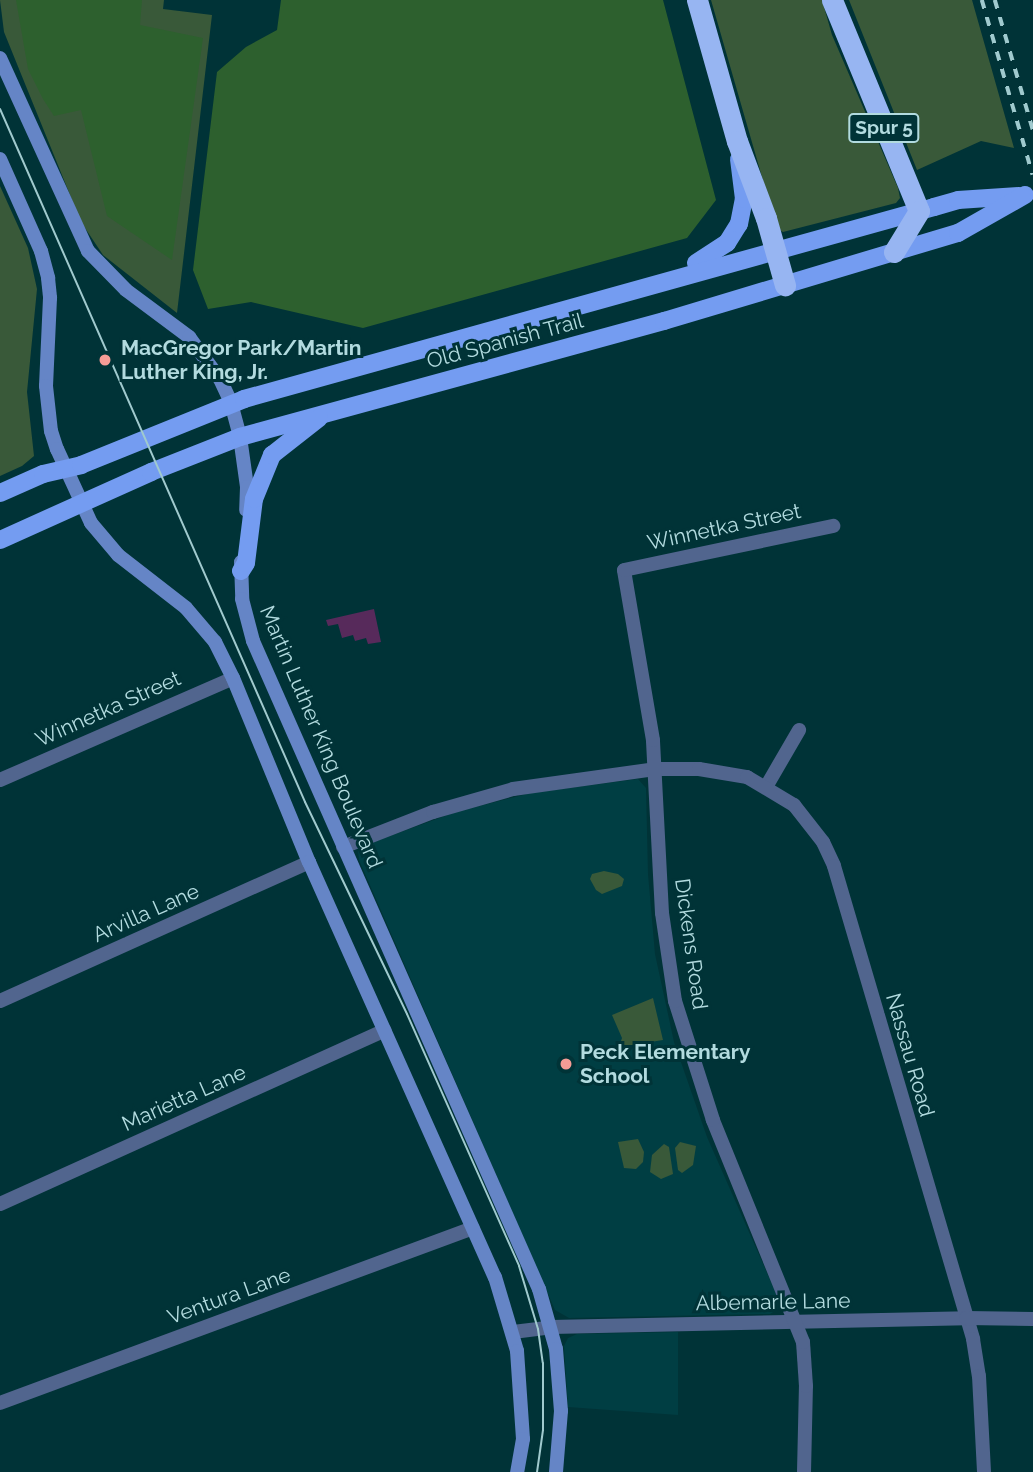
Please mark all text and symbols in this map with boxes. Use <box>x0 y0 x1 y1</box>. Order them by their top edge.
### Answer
road number: Spur 5 <box>847 112 921 144</box>
street label: Old Spanish Trail <box>424 308 586 374</box>
place label: MacGregor Park/Martin Luther King, Jr. <box>121 335 362 385</box>
marker: MacGregor Park/Martin Luther King, Jr. <box>95 350 115 370</box>
street label: Winnetka Street <box>645 498 803 556</box>
street label: Martin Luther King Boulevard <box>254 602 388 872</box>
street label: Winnetka Street <box>31 666 185 752</box>
street label: Dickens Road <box>669 877 713 1011</box>
street label: Arvilla Lane <box>89 878 203 948</box>
street label: Nassau Road <box>880 990 940 1120</box>
place label: Peck Elementary School <box>580 1039 750 1089</box>
marker: Peck Elementary School <box>558 1056 574 1072</box>
street label: Marietta Lane <box>118 1059 250 1137</box>
street label: Ventura Lane <box>164 1262 294 1330</box>
street label: Albemarle Lane <box>695 1288 851 1316</box>

